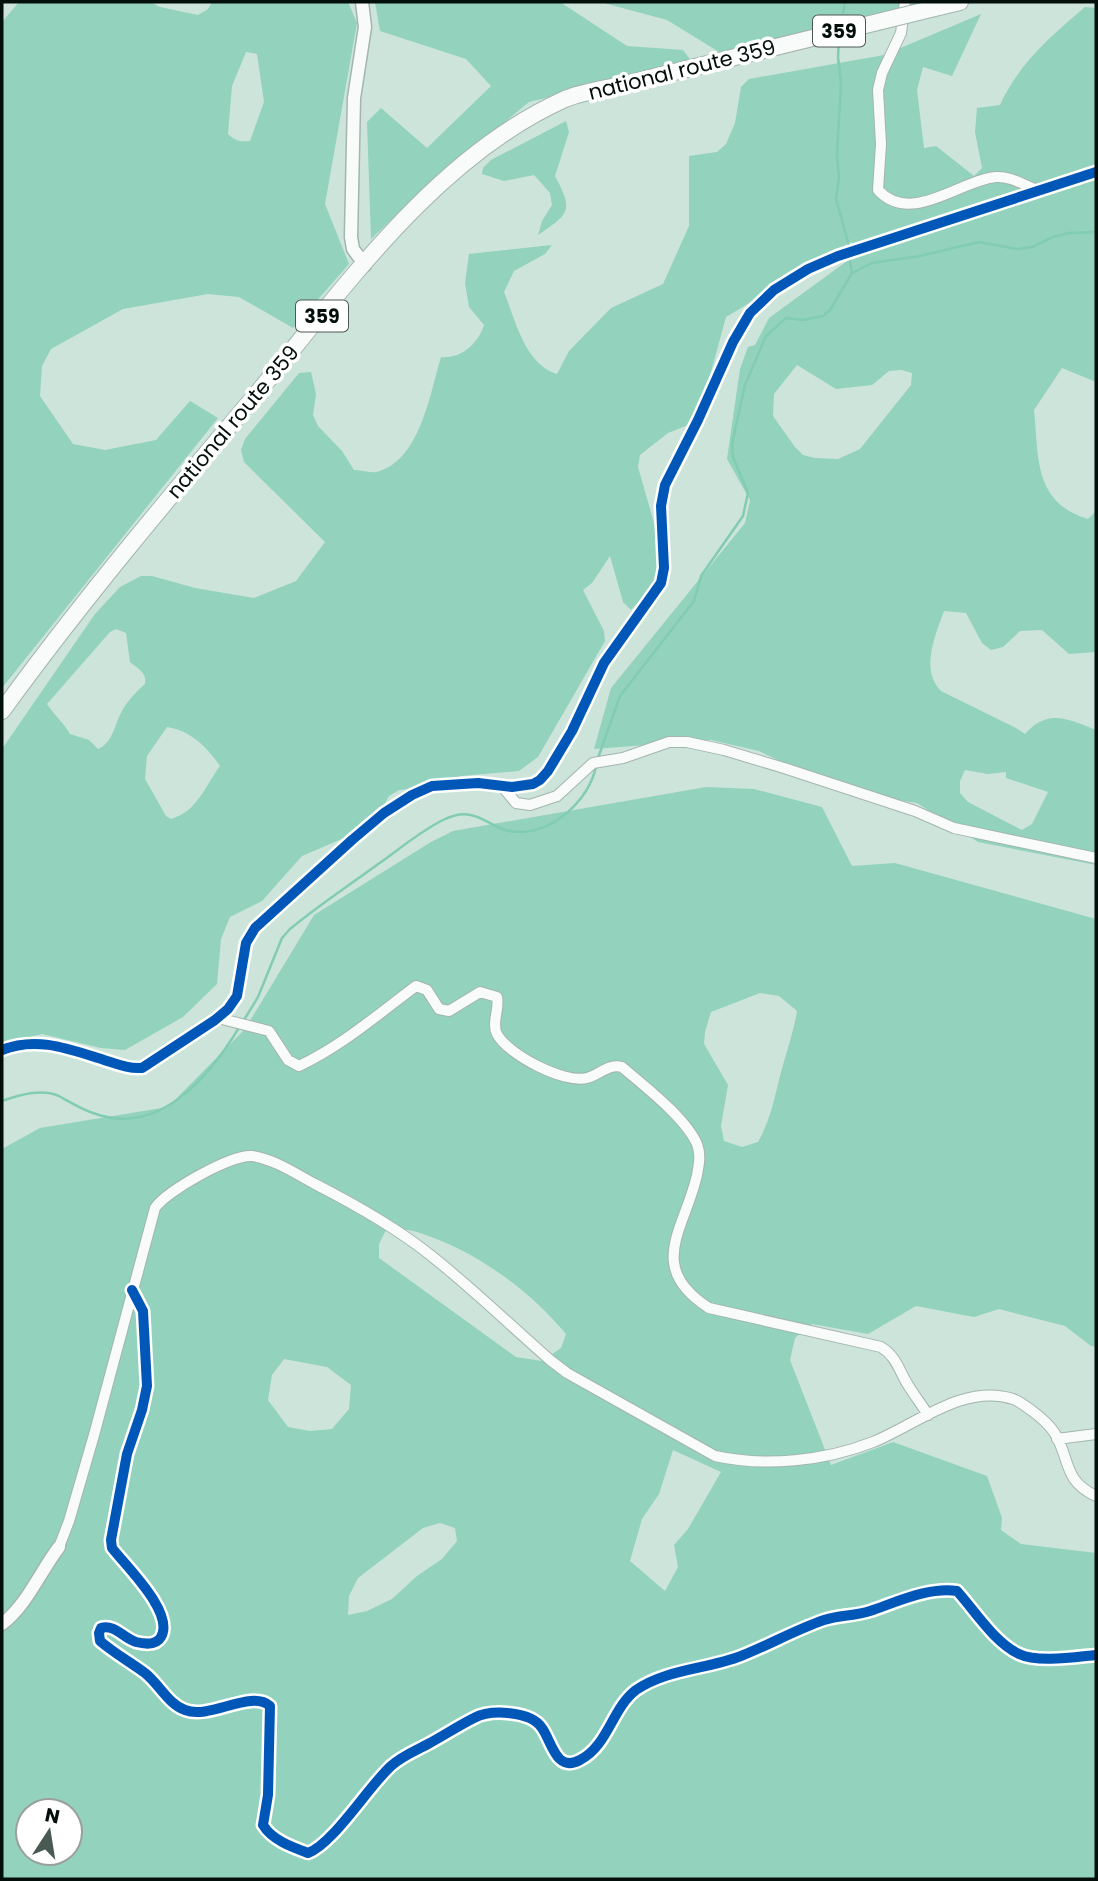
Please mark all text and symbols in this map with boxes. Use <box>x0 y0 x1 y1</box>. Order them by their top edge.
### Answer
road number: 359 <box>813 16 865 46</box>
street label: national route 359 <box>585 32 779 107</box>
road number: 359 <box>296 300 348 332</box>
street label: national route 359 <box>160 339 305 505</box>
north arrow <box>14 1797 84 1867</box>
text: N <box>43 1801 62 1831</box>

